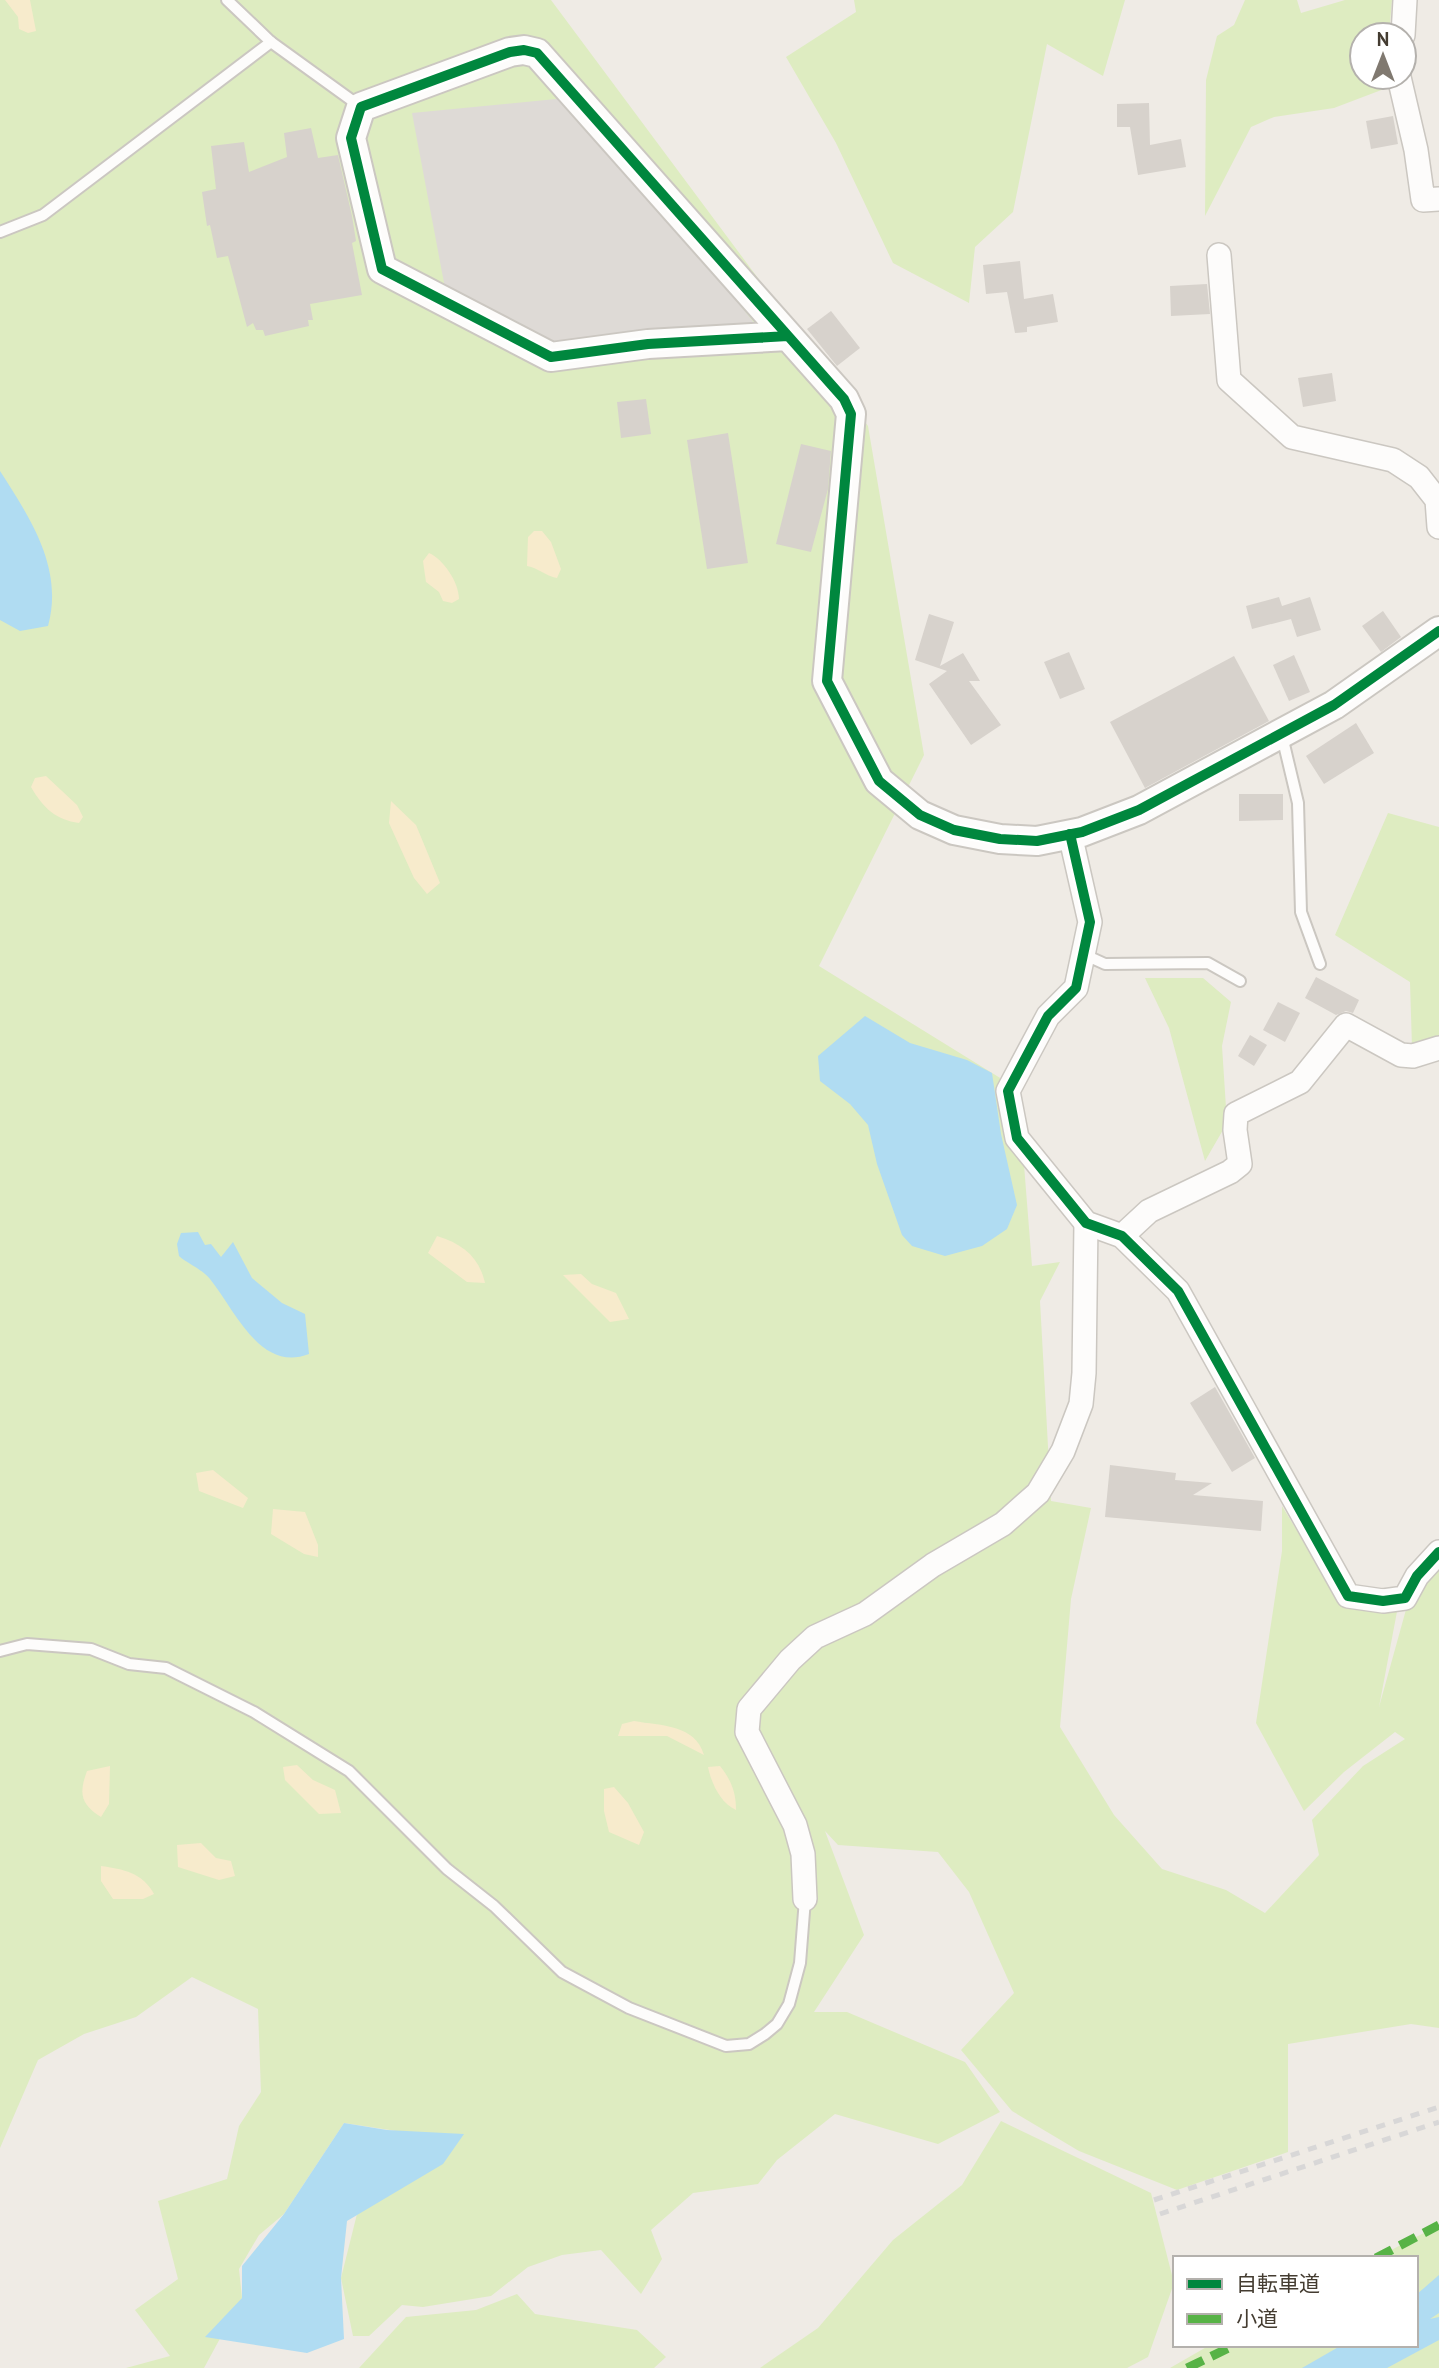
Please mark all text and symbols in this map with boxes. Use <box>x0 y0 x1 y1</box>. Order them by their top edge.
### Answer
north arrow <box>1348 21 1418 91</box>
text: N <box>1377 27 1389 51</box>
legend <box>1173 2256 1418 2347</box>
text: 自転車道 <box>1236 2270 1320 2297</box>
text: 小道 <box>1236 2305 1278 2332</box>

